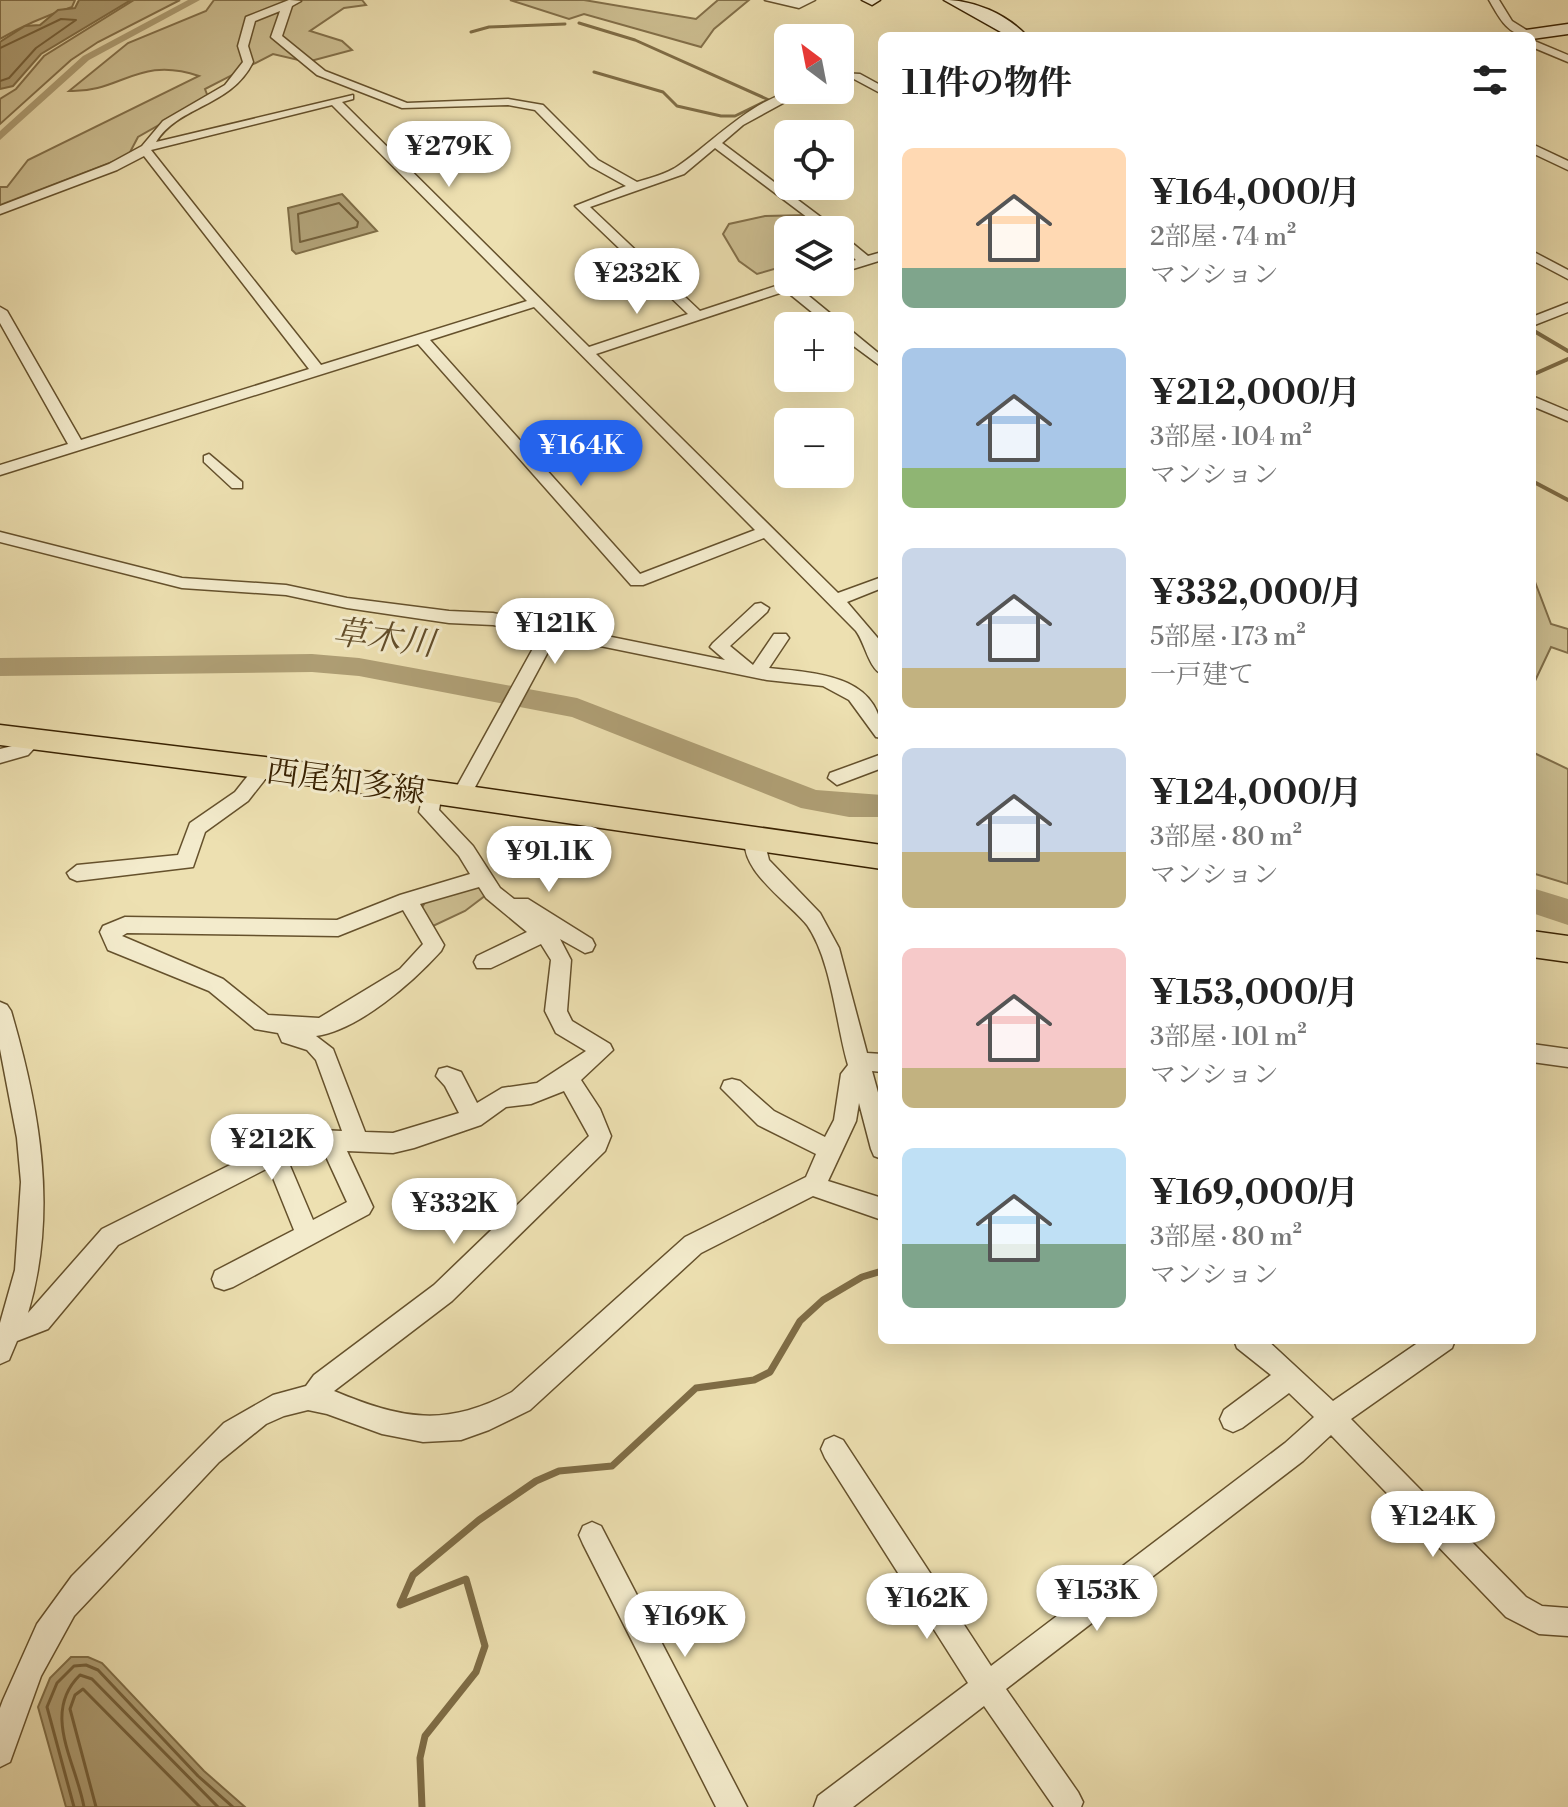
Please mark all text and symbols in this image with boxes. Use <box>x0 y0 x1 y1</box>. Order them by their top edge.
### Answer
north arrow <box>774 24 854 104</box>
map controls <box>774 24 854 488</box>
icon: filters <box>1468 58 1512 102</box>
text: 11件の物件 <box>902 63 1072 105</box>
button: locate <box>774 120 854 200</box>
pin: ¥279K <box>393 121 505 189</box>
text: ¥279K <box>405 131 493 163</box>
text: ¥164,000/月 <box>1150 173 1361 215</box>
icon: home <box>966 180 1062 276</box>
button: layers <box>774 216 854 296</box>
text: 2部屋 · 74 m² <box>1150 221 1296 253</box>
pin: ¥232K <box>581 248 693 316</box>
text: ¥232K <box>592 258 682 290</box>
text: マンション <box>1150 259 1279 291</box>
button: + <box>774 312 854 392</box>
text: ¥212,000/月 <box>1150 373 1361 415</box>
icon: home <box>966 380 1062 476</box>
button: − <box>774 408 854 488</box>
pin: ¥164K <box>525 420 637 488</box>
text: 3部屋 · 104 m² <box>1150 421 1312 453</box>
text: ¥164K <box>538 430 624 462</box>
text: マンション <box>1150 459 1279 491</box>
text: ¥332,000/月 <box>1150 573 1363 615</box>
icon: home <box>966 580 1062 676</box>
pin: ¥121K <box>499 598 611 666</box>
text: ¥121K <box>513 608 597 640</box>
water label: 草木川 <box>331 612 441 667</box>
text: 5部屋 · 173 m² <box>1150 621 1306 653</box>
text: 一戸建て <box>1150 659 1254 691</box>
street label: 西尾知多線 <box>264 751 428 813</box>
text: ¥124,000/月 <box>1150 773 1362 815</box>
icon: home <box>966 780 1062 876</box>
text: 3部屋 · 80 m² <box>1150 821 1302 853</box>
pin: ¥91.1K <box>484 826 614 894</box>
text: ¥91.1K <box>505 836 593 868</box>
text: マンション <box>1150 859 1279 891</box>
text: ¥153,000/月 <box>1150 973 1359 1015</box>
icon: home <box>966 980 1062 1076</box>
text: 3部屋 · 101 m² <box>1150 1021 1307 1053</box>
text: マンション <box>1150 1059 1279 1091</box>
pin: ¥212K <box>216 1114 328 1182</box>
text: ¥212K <box>229 1124 315 1156</box>
text: ¥169,000/月 <box>1150 1173 1359 1215</box>
pin: ¥332K <box>398 1178 510 1246</box>
icon: home <box>966 1180 1062 1276</box>
text: ¥332K <box>410 1188 498 1220</box>
text: 3部屋 · 80 m² <box>1150 1221 1302 1253</box>
text: マンション <box>1150 1259 1279 1291</box>
pin: ¥124K <box>1377 1491 1489 1559</box>
text: ¥124K <box>1389 1501 1477 1533</box>
pin: ¥153K <box>1041 1565 1153 1633</box>
pin: ¥162K <box>871 1573 983 1641</box>
text: ¥153K <box>1054 1575 1140 1607</box>
text: ¥162K <box>884 1583 970 1615</box>
pin: ¥169K <box>629 1591 741 1659</box>
text: ¥169K <box>642 1601 728 1633</box>

